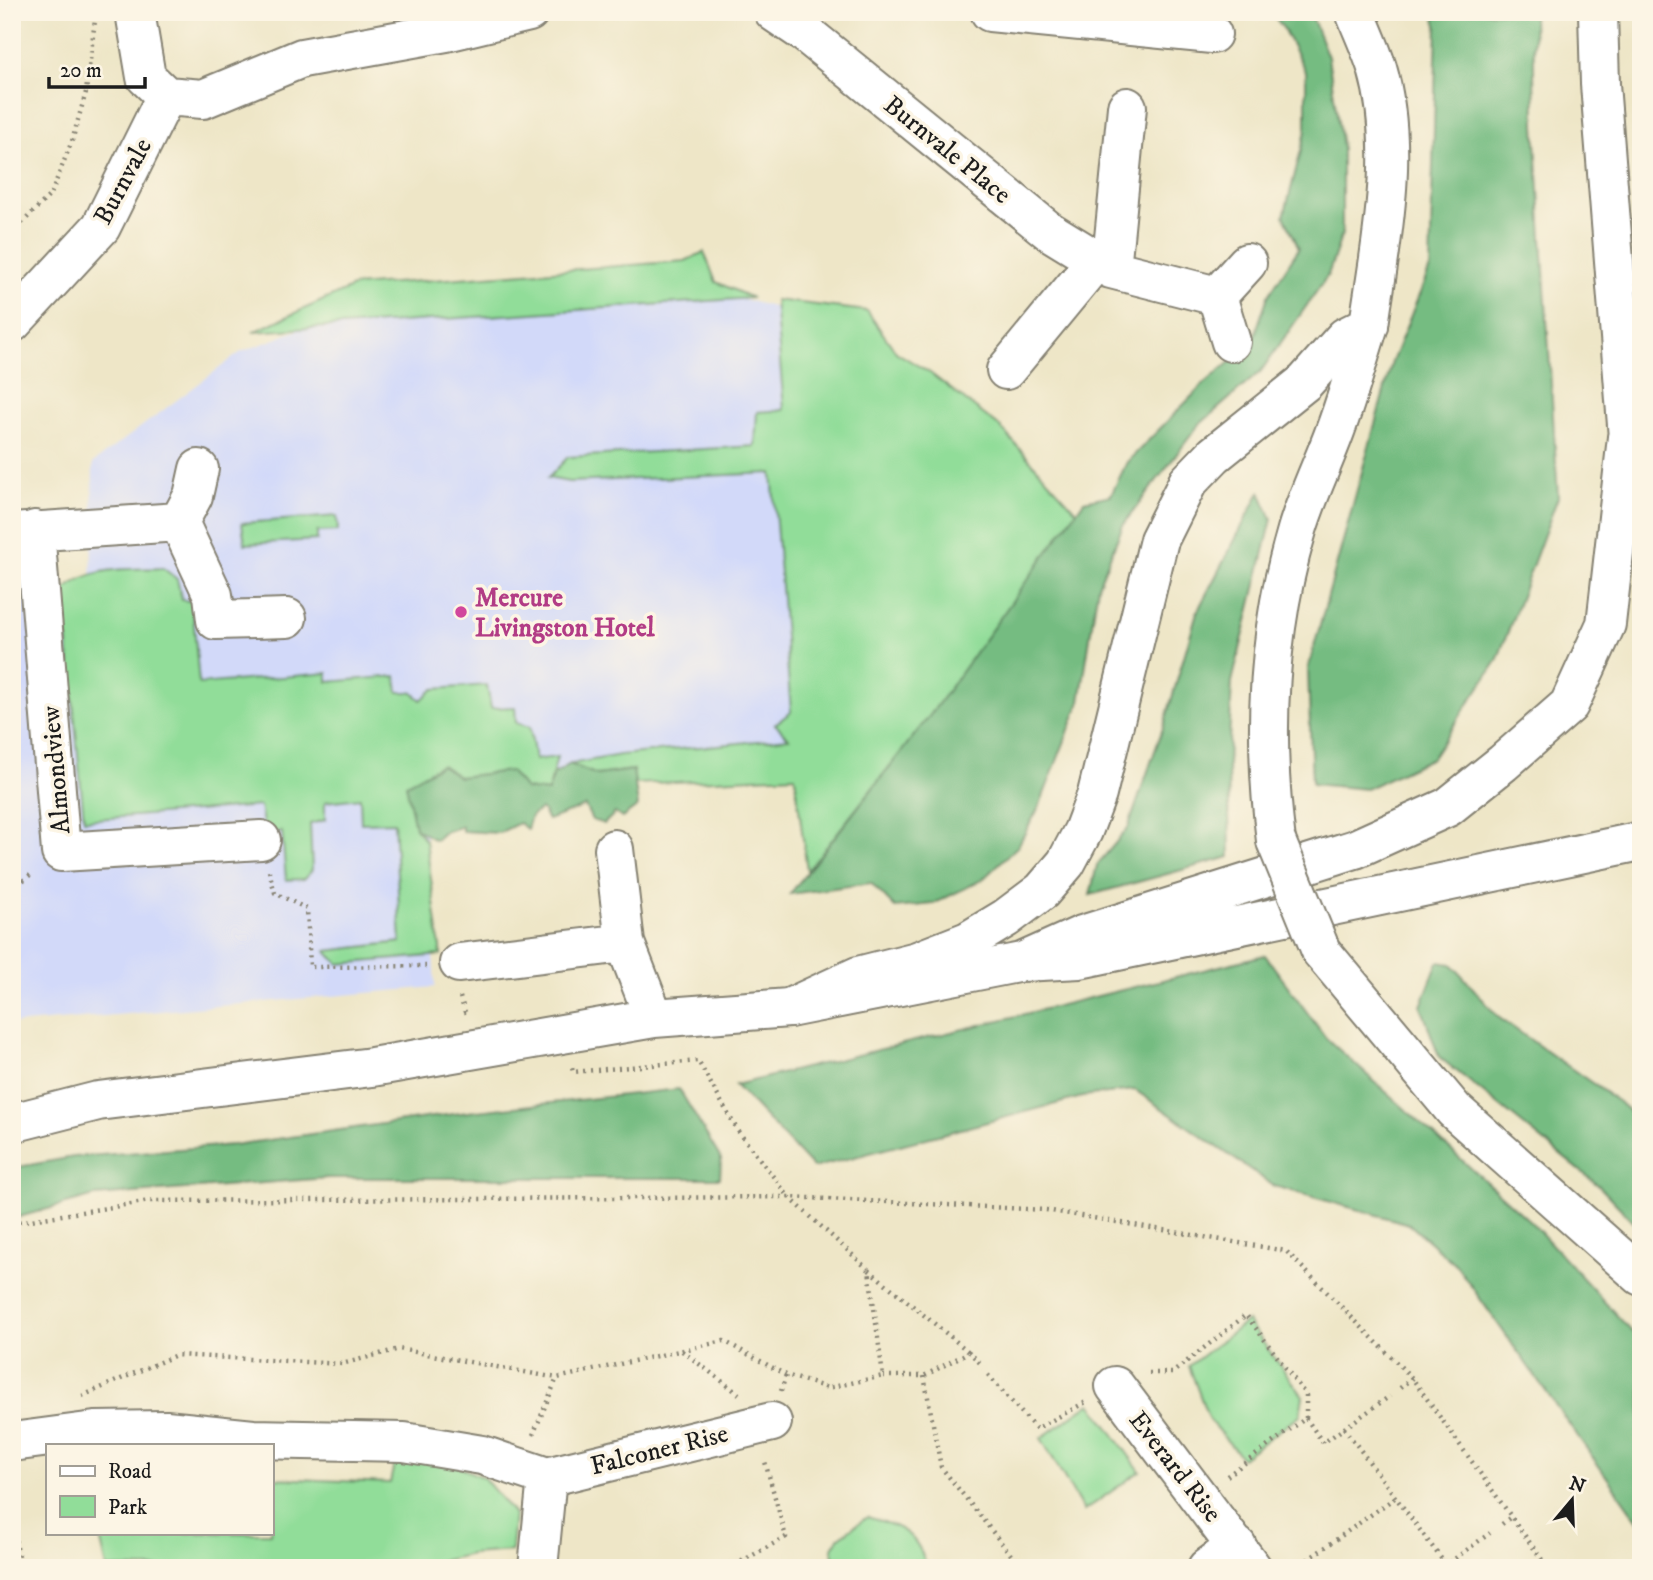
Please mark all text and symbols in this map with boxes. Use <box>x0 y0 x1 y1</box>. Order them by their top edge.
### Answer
scale bar <box>49 46 145 90</box>
text: 20 m <box>60 58 102 84</box>
street label: Burnvale Place <box>877 89 1017 212</box>
street label: Burnvale <box>87 133 160 231</box>
place label: Mercure Livingston Hotel <box>475 582 656 645</box>
marker: Mercure Livingston Hotel <box>453 604 469 620</box>
street label: Almondview <box>34 704 79 835</box>
street label: Everard Rise <box>1121 1405 1229 1529</box>
street label: Falconer Rise <box>587 1417 732 1483</box>
legend <box>46 1444 273 1534</box>
text: Road <box>108 1459 152 1485</box>
north arrow <box>1538 1464 1608 1534</box>
text: N <box>1566 1472 1589 1499</box>
text: Park <box>108 1495 148 1521</box>

